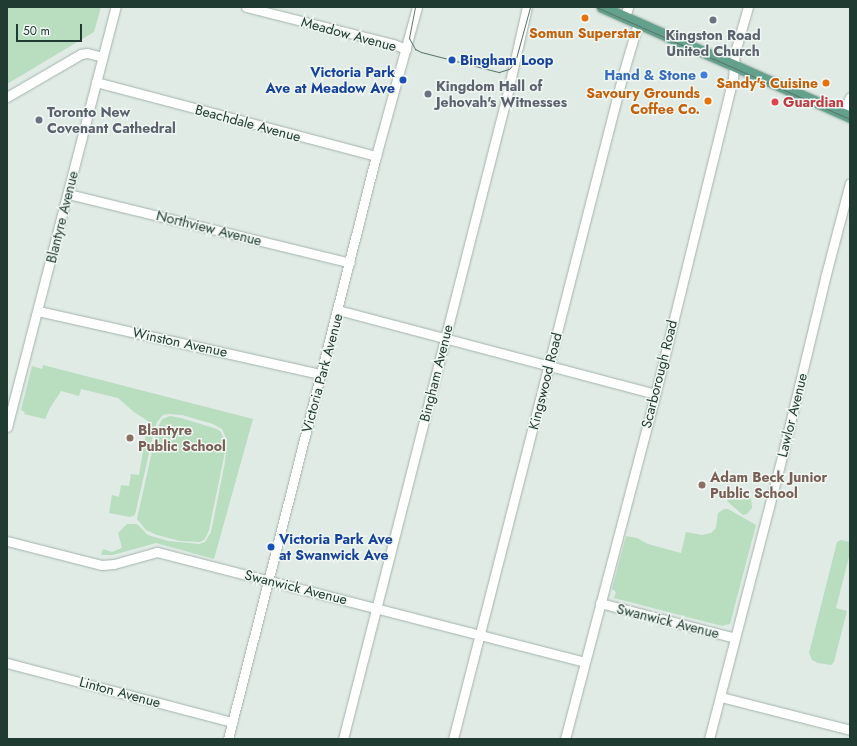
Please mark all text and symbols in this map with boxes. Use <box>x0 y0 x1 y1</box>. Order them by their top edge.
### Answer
street label: Meadow Avenue <box>299 13 399 55</box>
marker: Somun Superstar <box>580 13 590 23</box>
marker: Kingston Road United Church <box>708 15 718 25</box>
scale bar <box>18 16 84 42</box>
text: 50 m <box>23 22 50 40</box>
place label: Somun Superstar <box>529 25 641 41</box>
place label: Kingston Road United Church <box>665 27 761 60</box>
place label: Bingham Loop <box>460 52 553 68</box>
marker: Bingham Loop <box>447 55 457 65</box>
place label: Victoria Park Ave at Meadow Ave <box>265 64 395 96</box>
place label: Hand & Stone <box>604 67 696 83</box>
marker: Hand & Stone <box>699 70 709 80</box>
marker: Victoria Park Ave at Meadow Ave <box>398 75 408 85</box>
place label: Sandy's Cuisine <box>716 75 818 91</box>
place label: Kingdom Hall of Jehovah's Witnesses <box>436 78 567 110</box>
marker: Sandy's Cuisine <box>821 78 831 88</box>
place label: Savoury Grounds Coffee Co. <box>586 85 700 118</box>
marker: Kingdom Hall of Jehovah's Witnesses <box>423 89 433 99</box>
place label: Guardian <box>783 94 844 110</box>
marker: Savoury Grounds Coffee Co. <box>703 96 713 106</box>
marker: Guardian <box>770 97 780 107</box>
street label: Beachdale Avenue <box>193 101 303 145</box>
place label: Toronto New Covenant Cathedral <box>47 104 176 136</box>
marker: Toronto New Covenant Cathedral <box>34 115 44 125</box>
street label: Blantyre Avenue <box>42 169 82 265</box>
street label: Northview Avenue <box>155 207 263 249</box>
street label: Victoria Park Avenue <box>298 312 346 434</box>
street label: Scarborough Road <box>637 318 681 430</box>
street label: Bingham Avenue <box>416 323 456 423</box>
street label: Winston Avenue <box>131 324 229 360</box>
street label: Kingswood Road <box>525 331 565 431</box>
street label: Lawlor Avenue <box>773 371 811 459</box>
place label: Blantyre Public School <box>138 422 226 454</box>
marker: Blantyre Public School <box>125 433 135 443</box>
place label: Adam Beck Junior Public School <box>710 469 827 502</box>
marker: Adam Beck Junior Public School <box>697 480 707 490</box>
place label: Victoria Park Ave at Swanwick Ave <box>279 531 393 564</box>
marker: Victoria Park Ave at Swanwick Ave <box>266 542 276 552</box>
street label: Swanwick Avenue <box>243 566 349 608</box>
street label: Swanwick Avenue <box>615 600 721 642</box>
street label: Linton Avenue <box>78 673 162 711</box>

